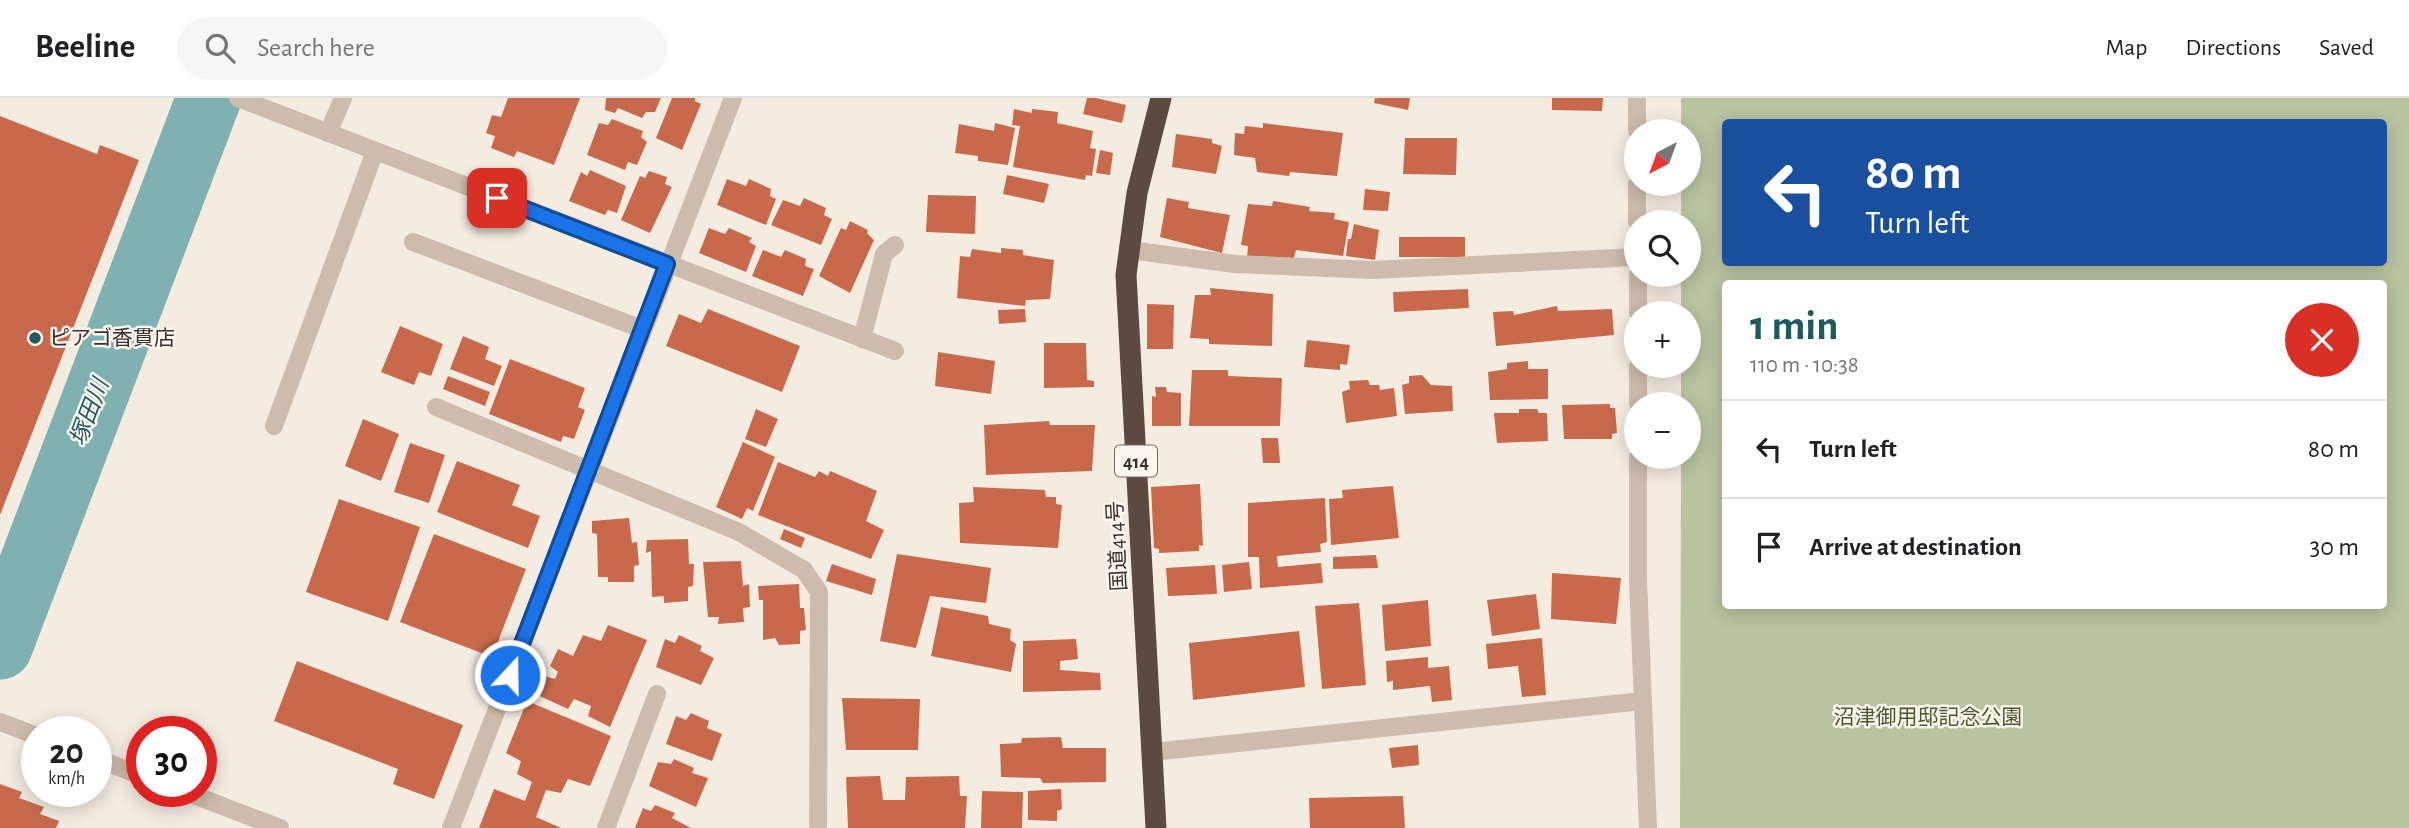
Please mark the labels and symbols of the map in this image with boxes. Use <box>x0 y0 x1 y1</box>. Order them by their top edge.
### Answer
north arrow <box>1624 119 1701 196</box>
pin <box>467 168 527 228</box>
place label: ピアゴ香貫店 <box>49 327 175 349</box>
marker: ピアゴ香貫店 <box>27 330 43 346</box>
water label: 塚田川 <box>65 373 115 449</box>
road number: 414 <box>1115 446 1157 476</box>
street label: 国道414号 <box>1104 500 1130 592</box>
position arrow <box>473 638 547 712</box>
park label: 沼津御用邸記念公園 <box>1834 706 2023 728</box>
speed limit sign: 30 <box>126 716 217 807</box>

